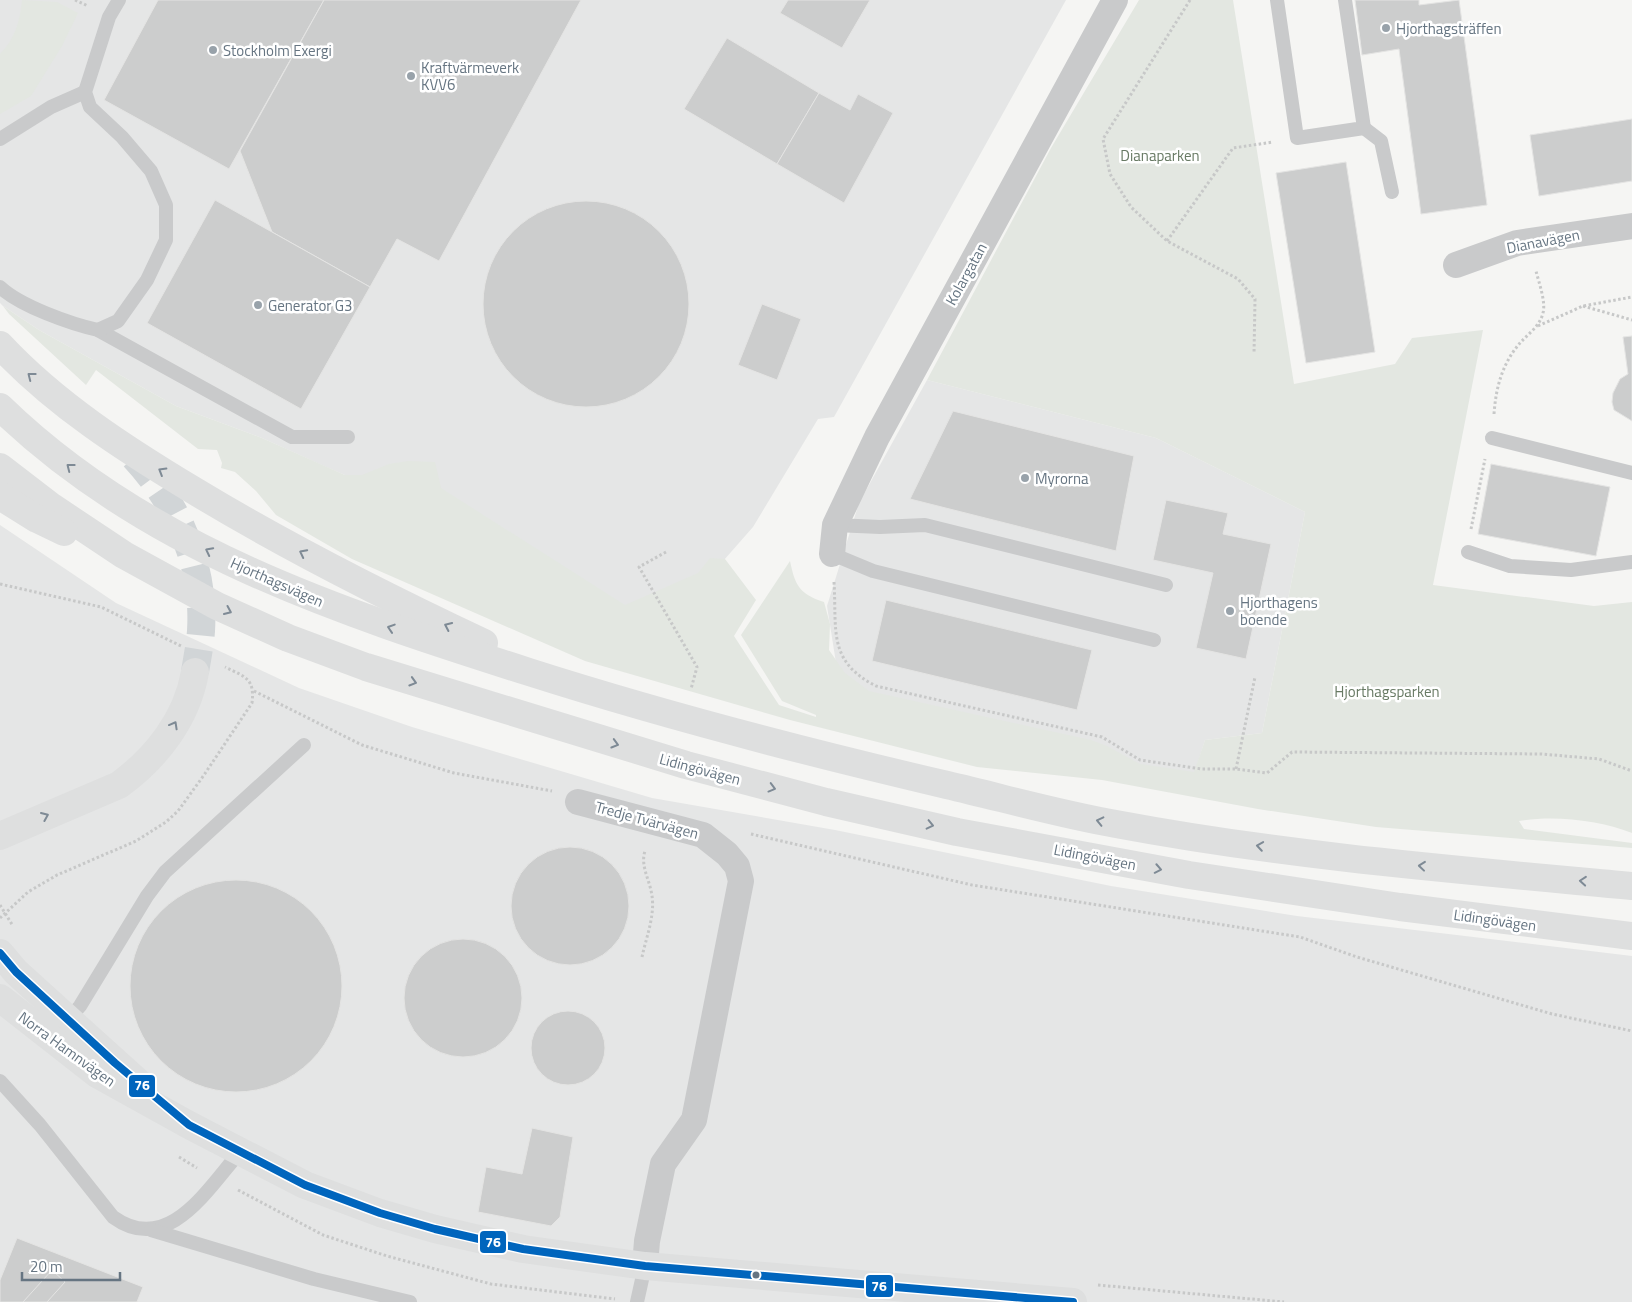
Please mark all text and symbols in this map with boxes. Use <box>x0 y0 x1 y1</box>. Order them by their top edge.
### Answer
place label: Hjorthagsträffen <box>1396 17 1501 40</box>
marker: Hjorthagsträffen <box>1380 22 1392 34</box>
place label: Stockholm Exergi <box>223 39 332 62</box>
marker: Stockholm Exergi <box>207 44 219 56</box>
place label: Kraftvärmeverk KVV6 <box>421 56 519 96</box>
marker: Kraftvärmeverk KVV6 <box>405 70 417 82</box>
park label: Dianaparken <box>1120 144 1200 167</box>
street label: Dianavägen <box>1505 223 1581 259</box>
street label: Kolargatan <box>939 239 993 309</box>
place label: Generator G3 <box>268 294 352 317</box>
marker: Generator G3 <box>252 299 264 311</box>
one-way arrow <box>28 373 37 381</box>
one-way arrow <box>67 465 76 473</box>
place label: Myrorna <box>1035 467 1089 490</box>
one-way arrow <box>159 468 168 478</box>
marker: Myrorna <box>1019 472 1031 484</box>
one-way arrow <box>205 547 214 557</box>
one-way arrow <box>299 549 308 559</box>
street label: Hjorthagsvägen <box>227 551 327 613</box>
place label: Hjorthagens boende <box>1240 591 1318 631</box>
one-way arrow <box>223 605 232 616</box>
marker: Hjorthagens boende <box>1224 605 1236 617</box>
one-way arrow <box>444 621 453 632</box>
one-way arrow <box>387 624 395 634</box>
one-way arrow <box>408 676 416 686</box>
park label: Hjorthagsparken <box>1334 680 1440 703</box>
one-way arrow <box>168 722 178 731</box>
one-way arrow <box>610 739 619 749</box>
street label: Lidingövägen <box>657 747 743 791</box>
one-way arrow <box>767 782 776 793</box>
street label: Tredje Tvärvägen <box>593 795 701 845</box>
one-way arrow <box>40 812 49 823</box>
one-way arrow <box>1096 816 1104 827</box>
one-way arrow <box>925 819 934 830</box>
street label: Lidingövägen <box>1052 838 1138 876</box>
one-way arrow <box>1256 841 1264 852</box>
one-way arrow <box>1417 861 1425 872</box>
one-way arrow <box>1154 863 1162 873</box>
one-way arrow <box>1579 876 1587 887</box>
street label: Lidingövägen <box>1452 903 1538 937</box>
street label: Norra Hamnvägen <box>14 1006 120 1092</box>
line badge: 76 <box>128 1074 156 1098</box>
text: 76 <box>134 1074 150 1095</box>
line badge: 76 <box>479 1230 507 1254</box>
text: 76 <box>485 1231 501 1252</box>
scale bar <box>22 1250 120 1282</box>
text: 20 m <box>30 1255 63 1278</box>
unlabelled marker <box>751 1270 761 1280</box>
line badge: 76 <box>865 1274 894 1298</box>
text: 76 <box>871 1275 887 1296</box>

